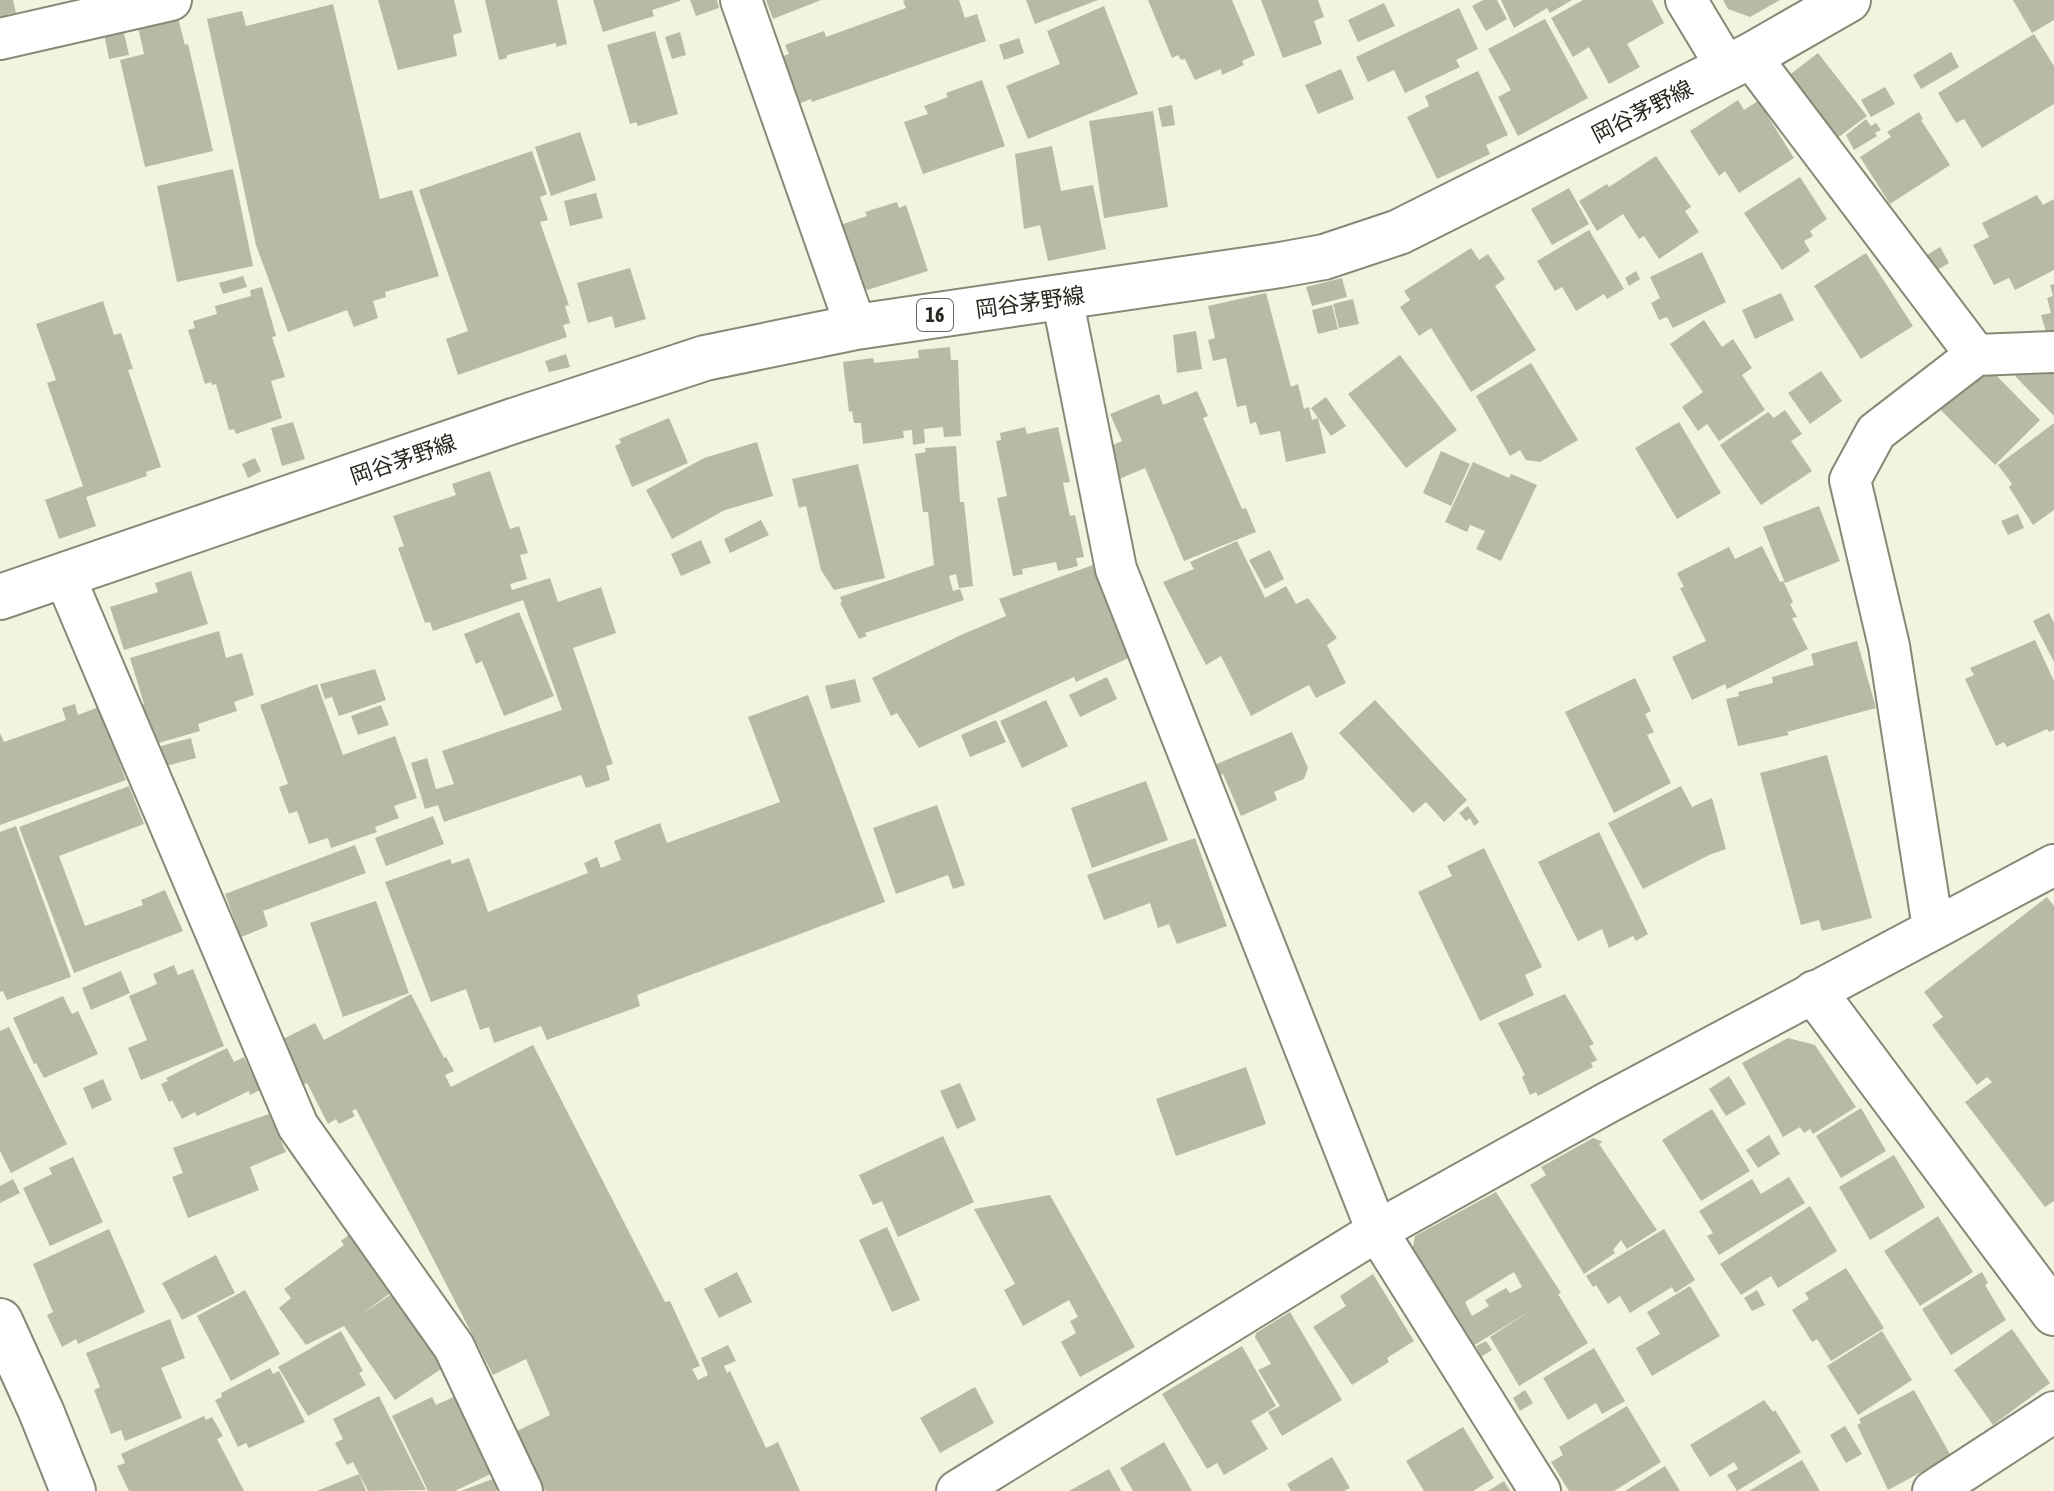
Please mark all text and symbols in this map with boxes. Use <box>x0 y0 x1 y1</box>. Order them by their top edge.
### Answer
street label: 岡谷茅野線 <box>1587 74 1697 148</box>
street label: 岡谷茅野線 <box>974 281 1086 323</box>
road number: 16 <box>917 299 953 331</box>
street label: 岡谷茅野線 <box>347 429 459 489</box>

